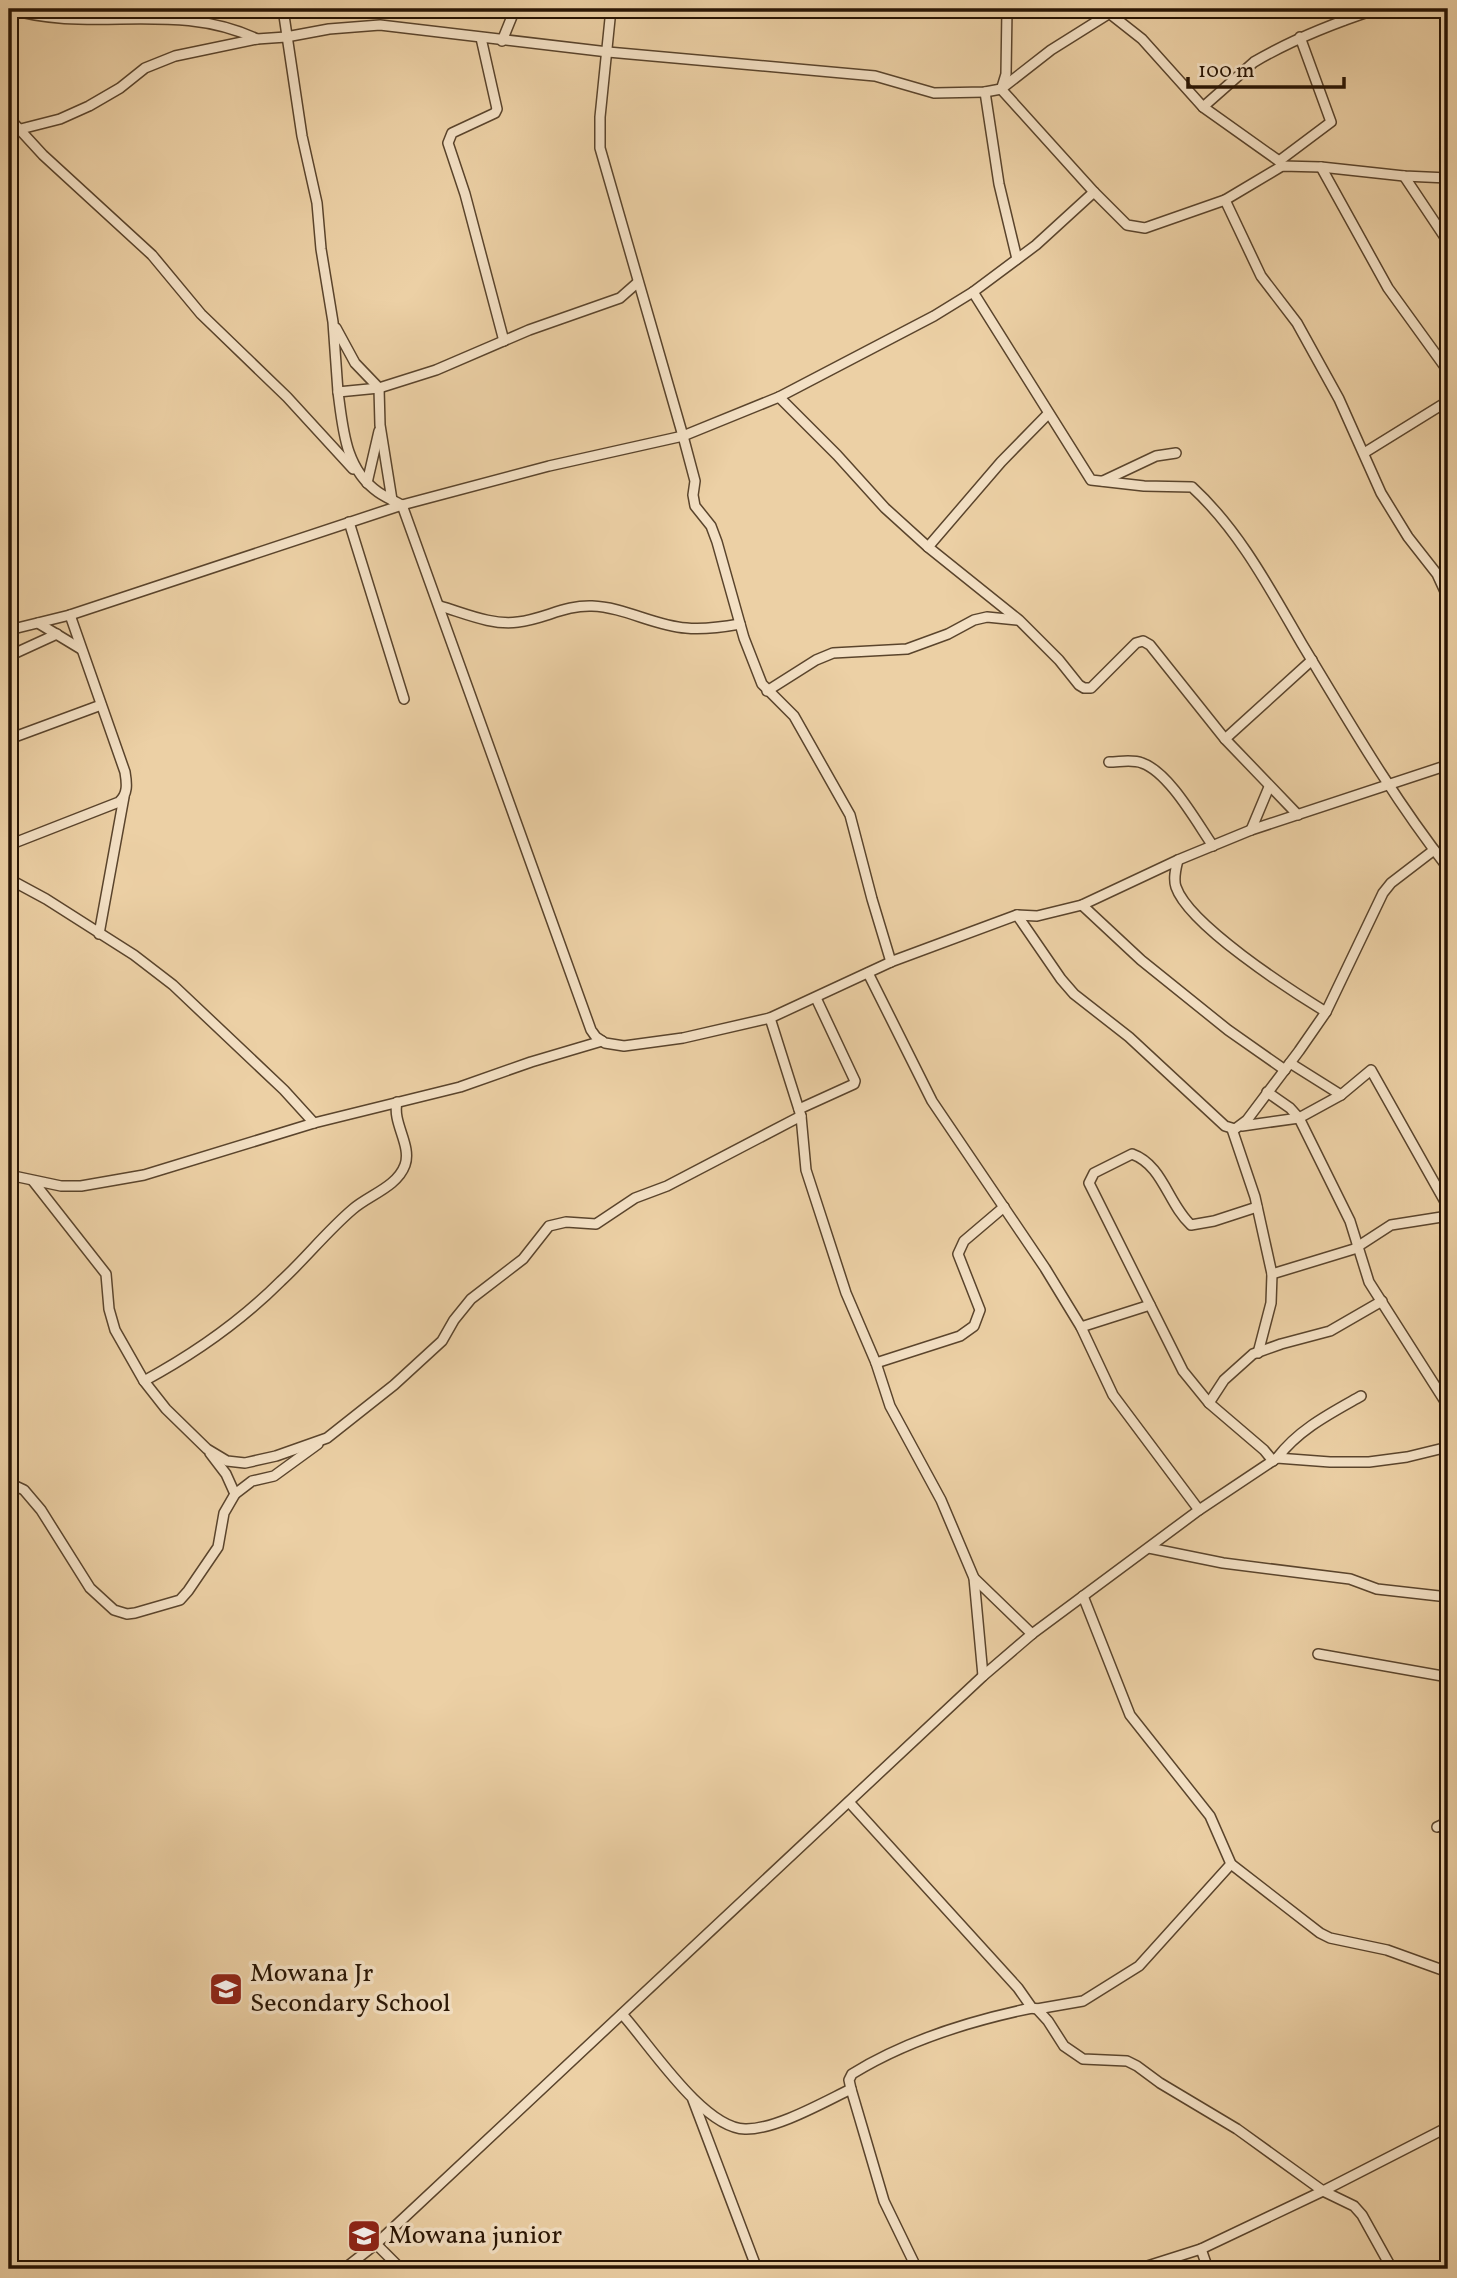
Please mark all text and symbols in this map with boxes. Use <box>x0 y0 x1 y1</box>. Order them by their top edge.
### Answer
scale bar <box>1188 46 1343 90</box>
text: 100 m <box>1198 57 1255 86</box>
place label: Mowana Jr Secondary School <box>250 1956 451 2022</box>
school or university icon: Mowana Jr Secondary School <box>207 1970 245 2008</box>
school or university icon: Mowana junior <box>345 2217 383 2255</box>
place label: Mowana junior <box>388 2218 562 2254</box>

